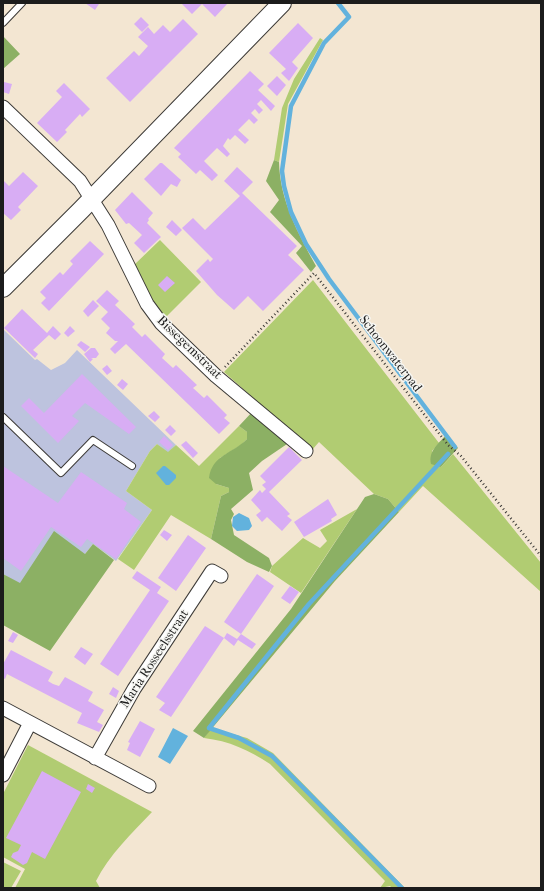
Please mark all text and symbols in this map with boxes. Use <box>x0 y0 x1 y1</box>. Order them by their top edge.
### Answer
street label: Bissegemstraat <box>153 313 225 383</box>
street label: Schoonwaterpad <box>355 313 425 395</box>
street label: Maria Rosseelsstraat <box>117 607 193 711</box>

